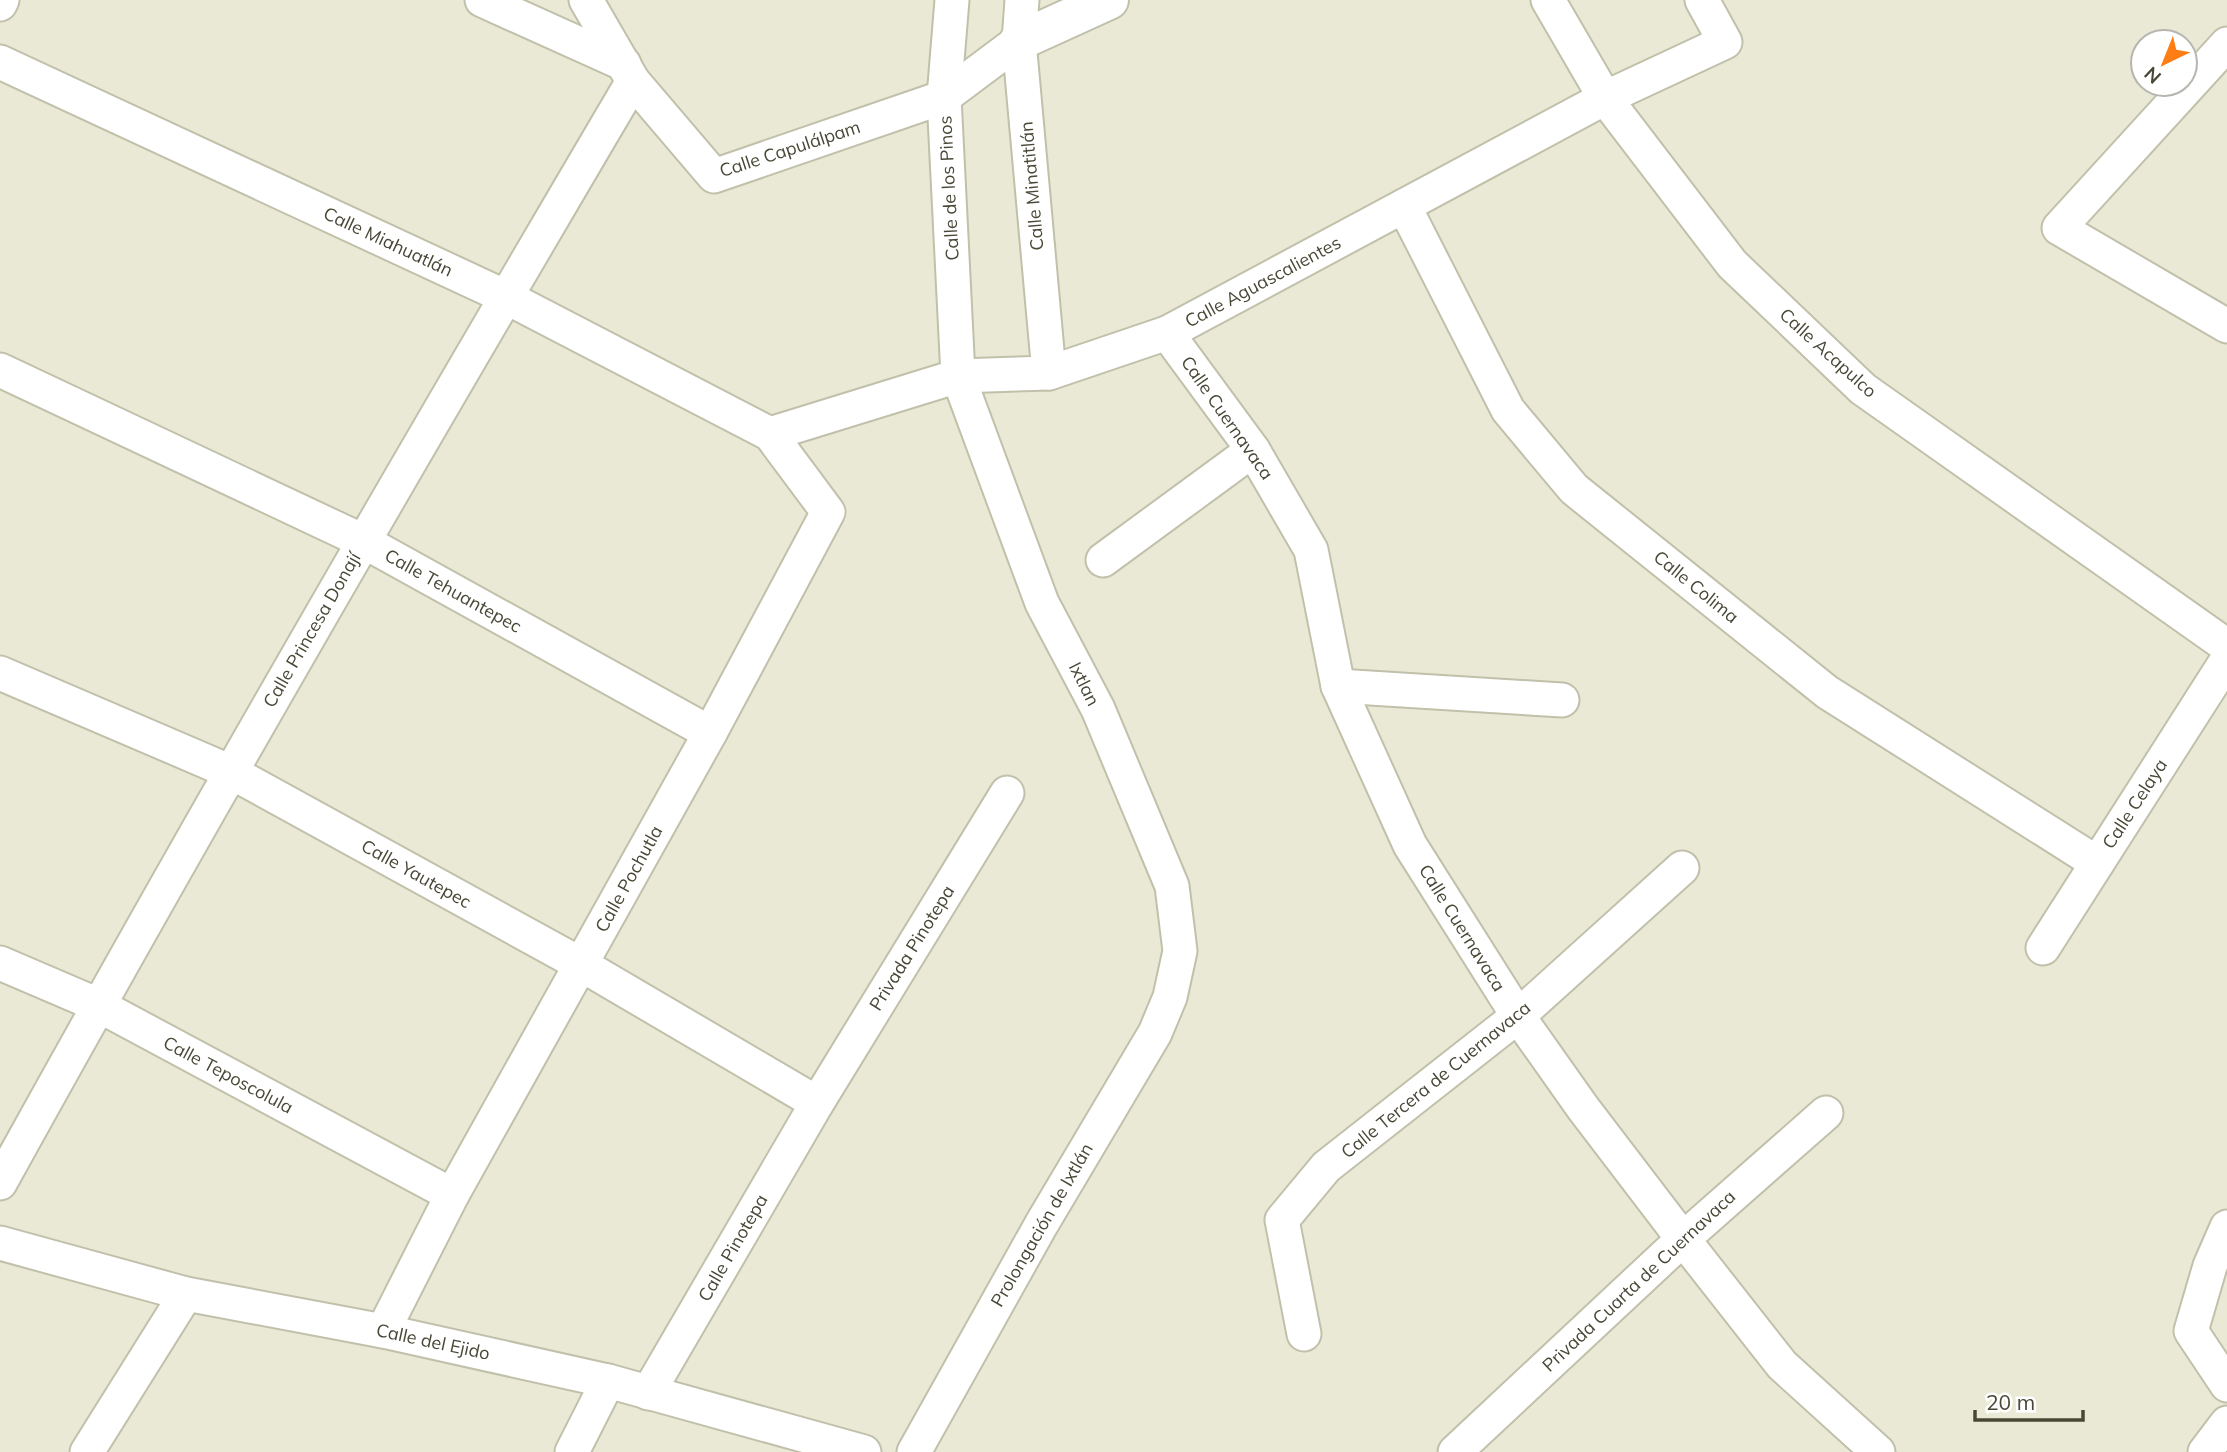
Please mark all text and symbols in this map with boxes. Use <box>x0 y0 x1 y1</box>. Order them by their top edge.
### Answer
north arrow <box>2129 28 2199 98</box>
text: N <box>2139 62 2166 89</box>
street label: Calle Capulálpam <box>717 115 863 182</box>
street label: Calle de los Pinos <box>933 115 964 261</box>
street label: Calle Minatitlán <box>1014 121 1049 252</box>
street label: Calle Miahuatlán <box>320 202 457 282</box>
street label: Calle Aguascalientes <box>1181 231 1345 332</box>
street label: Calle Acapulco <box>1775 303 1882 402</box>
street label: Calle Cuernavaca <box>1176 351 1279 484</box>
street label: Calle Tehuantepec <box>381 543 526 638</box>
street label: Calle Colima <box>1649 545 1744 628</box>
street label: Calle Princesa Donají <box>258 547 366 711</box>
street label: Ixtlan <box>1064 658 1105 710</box>
street label: Calle Celaya <box>2097 754 2172 853</box>
street label: Calle Pochutla <box>590 821 667 936</box>
street label: Calle Yautepec <box>357 834 475 913</box>
street label: Calle Cuernavaca <box>1414 860 1511 996</box>
street label: Privada Pinotepa <box>864 881 959 1015</box>
street label: Calle Tercera de Cuernavaca <box>1336 996 1535 1163</box>
street label: Calle Teposcolula <box>159 1031 297 1118</box>
street label: Prolongación de Ixtlán <box>985 1139 1098 1311</box>
street label: Privada Cuarta de Cuernavaca <box>1537 1185 1740 1376</box>
street label: Calle Pinotepa <box>693 1190 773 1306</box>
street label: Calle del Ejido <box>374 1318 492 1365</box>
scale bar <box>1975 1378 2084 1422</box>
text: 20 m <box>1986 1389 2035 1415</box>

